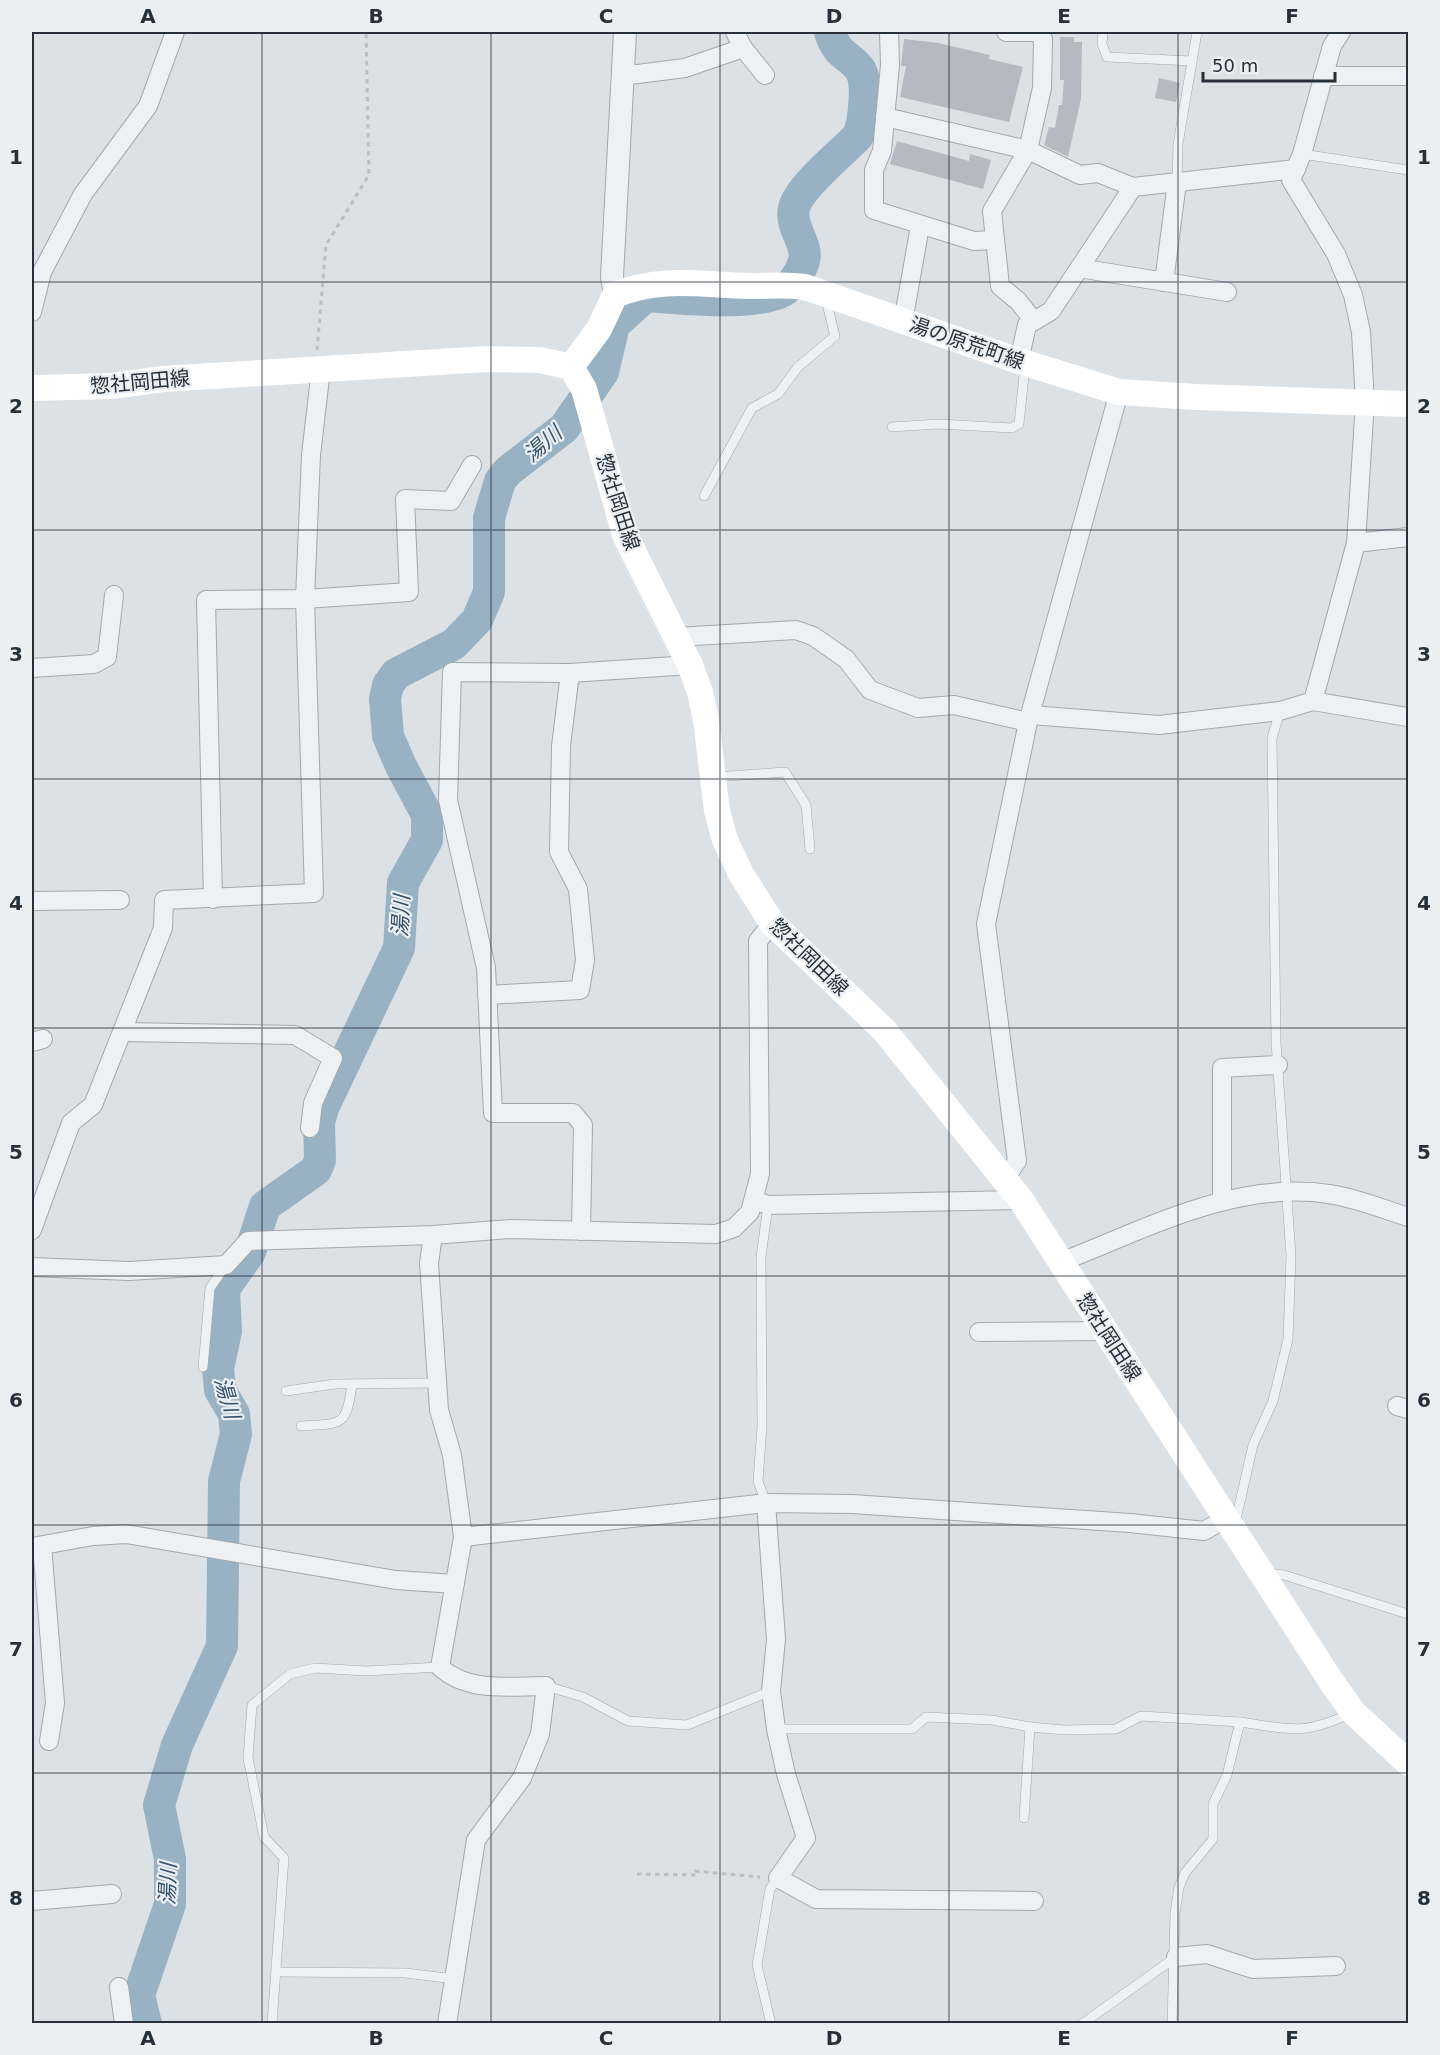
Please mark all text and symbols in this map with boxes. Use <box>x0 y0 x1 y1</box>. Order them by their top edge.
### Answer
text: A <box>140 4 156 28</box>
text: B <box>368 4 384 28</box>
text: C <box>599 4 613 28</box>
text: D <box>826 4 842 28</box>
text: E <box>1057 4 1071 28</box>
text: F <box>1285 4 1299 28</box>
scale bar <box>1203 45 1335 83</box>
text: 50 m <box>1212 55 1258 76</box>
text: 1 <box>9 145 23 169</box>
text: 1 <box>1417 145 1431 169</box>
street label: 湯の原荒町線 <box>906 312 1028 374</box>
street label: 惣社岡田線 <box>89 366 191 398</box>
text: 2 <box>9 394 23 418</box>
text: 2 <box>1417 394 1431 418</box>
water label: 湯川 <box>519 420 568 467</box>
street label: 惣社岡田線 <box>591 451 645 553</box>
text: 3 <box>9 642 23 666</box>
text: 3 <box>1417 642 1431 666</box>
text: 4 <box>9 891 23 915</box>
text: 4 <box>1417 891 1431 915</box>
water label: 湯川 <box>388 892 414 938</box>
street label: 惣社岡田線 <box>765 914 853 1000</box>
text: 5 <box>9 1140 23 1164</box>
text: 5 <box>1417 1140 1431 1164</box>
street label: 惣社岡田線 <box>1072 1289 1146 1385</box>
water label: 湯川 <box>210 1375 245 1423</box>
text: 6 <box>9 1388 23 1412</box>
text: 6 <box>1417 1388 1431 1412</box>
text: 7 <box>9 1637 23 1661</box>
text: 7 <box>1417 1637 1431 1661</box>
water label: 湯川 <box>155 1861 181 1905</box>
text: 8 <box>9 1886 23 1910</box>
text: 8 <box>1417 1886 1431 1910</box>
text: A <box>140 2026 156 2050</box>
text: B <box>368 2026 384 2050</box>
text: C <box>599 2026 613 2050</box>
text: D <box>826 2026 842 2050</box>
text: E <box>1057 2026 1071 2050</box>
text: F <box>1285 2026 1299 2050</box>

